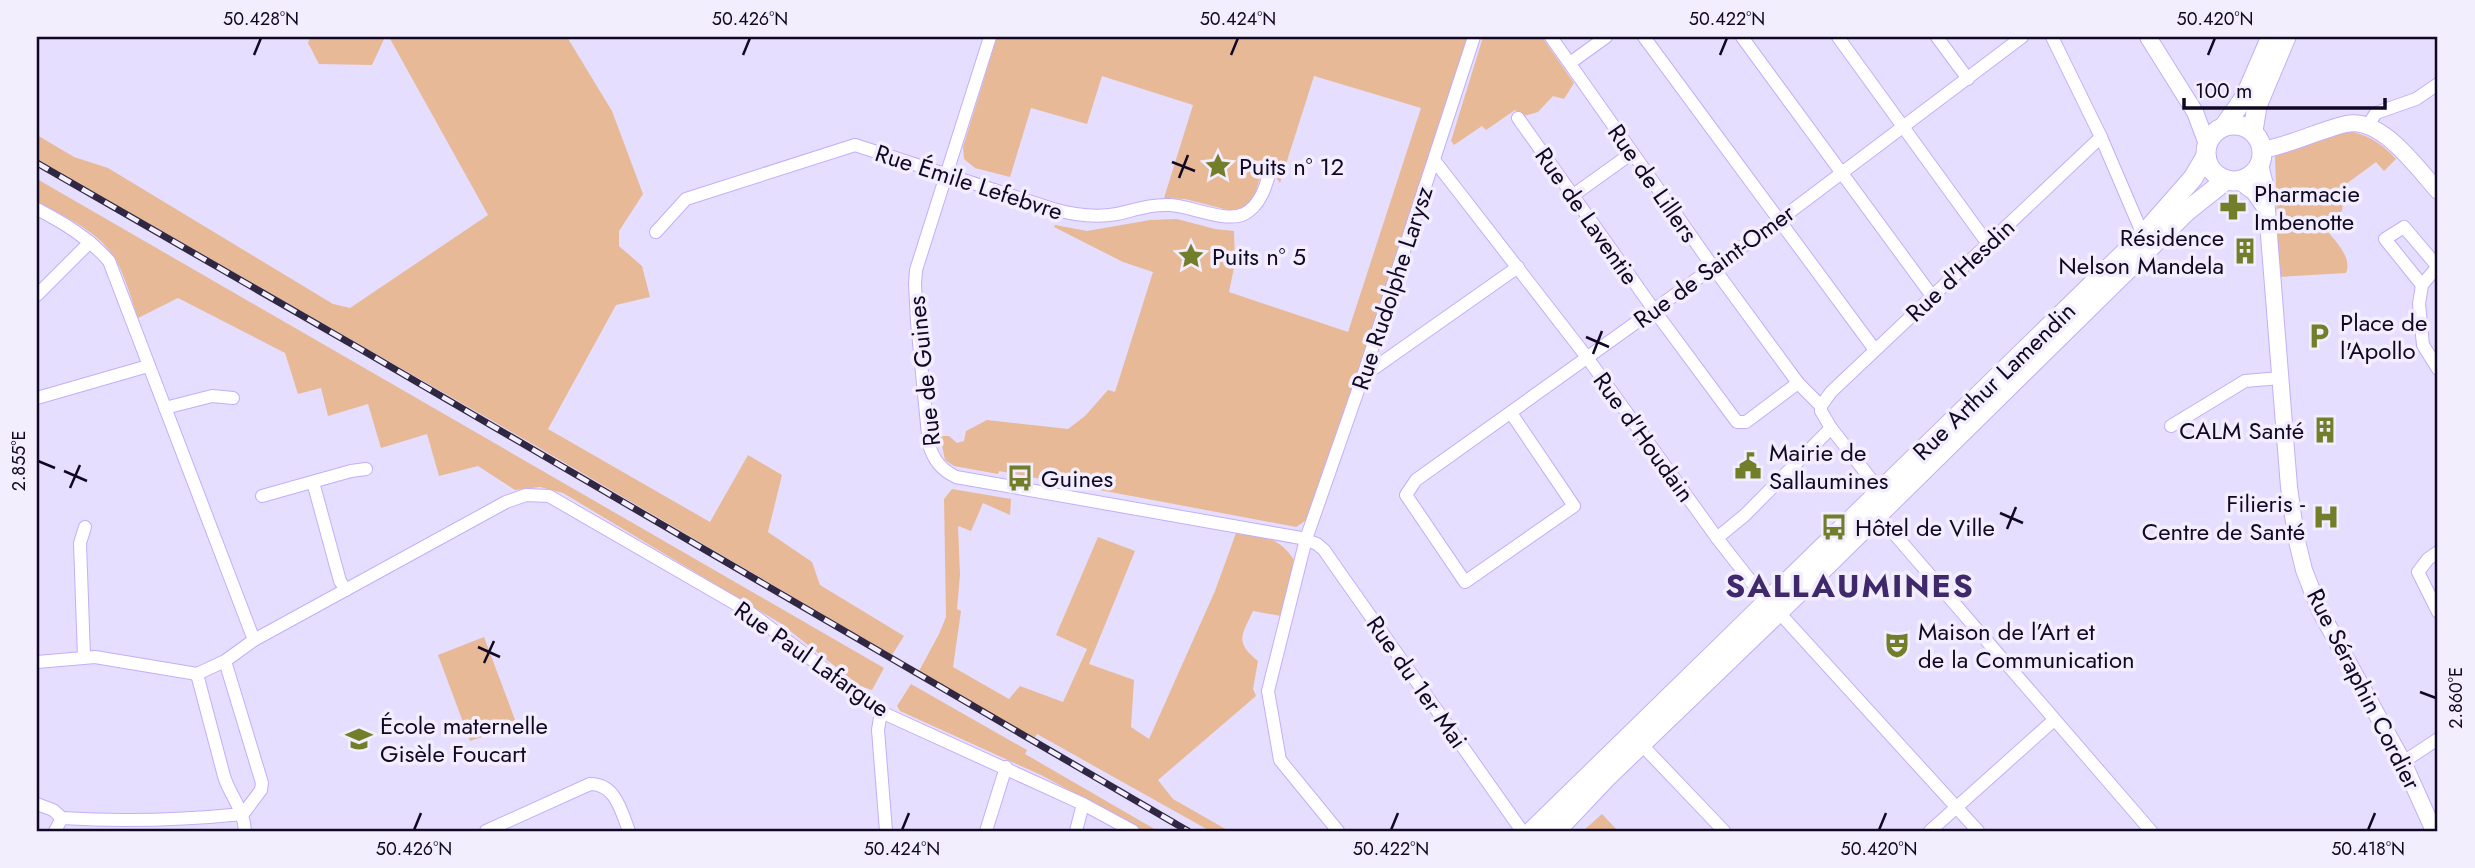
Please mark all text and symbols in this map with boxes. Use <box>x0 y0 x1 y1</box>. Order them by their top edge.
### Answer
text: 50.428°N <box>223 6 299 32</box>
text: 50.426°N <box>712 6 788 32</box>
text: 50.424°N <box>1200 6 1276 32</box>
text: 50.422°N <box>1689 6 1765 32</box>
text: 50.420°N <box>2177 6 2253 32</box>
scale bar <box>2184 66 2386 110</box>
text: 100 m <box>2195 76 2252 106</box>
street label: Rue de Lillers <box>1599 117 1707 249</box>
street label: Rue Émile Lefebvre <box>871 135 1067 229</box>
street label: Rue de Laventie <box>1527 140 1647 292</box>
place label: Puits n° 12 <box>1239 149 1344 184</box>
place icon: Puits n° 12 <box>1203 151 1233 181</box>
place label: Pharmacie Imbenotte <box>2254 176 2360 239</box>
street label: Rue Rudolphe Larysz <box>1343 182 1441 394</box>
pharmacy icon: Pharmacie Imbenotte <box>2218 192 2248 222</box>
street label: Rue de Saint-Omer <box>1626 195 1802 336</box>
street label: Rue d'Hesdin <box>1898 210 2022 330</box>
place label: Résidence Nelson Mandela <box>2058 220 2224 283</box>
building icon: Résidence Nelson Mandela <box>2230 236 2260 266</box>
place label: Puits n° 5 <box>1212 239 1306 274</box>
place icon: Puits n° 5 <box>1176 241 1206 271</box>
street label: Rue de Guines <box>899 294 949 448</box>
street label: Rue Arthur Lamendin <box>1905 294 2083 468</box>
place label: Place de l'Apollo <box>2340 305 2427 368</box>
parking icon: Place de l'Apollo <box>2304 321 2334 351</box>
street label: Rue d'Houdain <box>1585 365 1703 509</box>
place label: CALM Santé <box>2179 413 2304 448</box>
building icon: CALM Santé <box>2310 415 2340 445</box>
text: 2.855°E <box>6 431 32 491</box>
place label: Mairie de Sallaumines <box>1769 435 1888 498</box>
public building icon: Mairie de Sallaumines <box>1733 451 1763 481</box>
place label: Guines <box>1041 461 1113 496</box>
bus stop icon: Guines <box>1005 463 1035 493</box>
place label: Filieris - Centre de Santé <box>2142 486 2305 549</box>
hospital icon: Filieris - Centre de Santé <box>2311 502 2341 532</box>
place label: Hôtel de Ville <box>1855 510 1995 545</box>
bus stop icon: Hôtel de Ville <box>1819 512 1849 542</box>
district label: SALLAUMINES <box>1725 563 1975 609</box>
street label: Rue Séraphin Cordier <box>2298 582 2430 796</box>
street label: Rue Paul Lafargue <box>727 592 897 726</box>
street label: Rue du 1er Mai <box>1358 609 1476 755</box>
place label: Maison de l’Art et de la Communication <box>1918 614 2135 677</box>
theatre icon: Maison de l’Art et de la Communication <box>1882 630 1912 660</box>
text: 2.860°E <box>2443 667 2469 729</box>
place label: École maternelle Gisèle Foucart <box>380 708 548 771</box>
school or university icon: École maternelle Gisèle Foucart <box>344 724 374 754</box>
text: 50.426°N <box>376 836 452 862</box>
text: 50.424°N <box>864 836 940 862</box>
text: 50.422°N <box>1353 836 1429 862</box>
text: 50.420°N <box>1841 836 1917 862</box>
text: 50.418°N <box>2331 836 2405 862</box>

